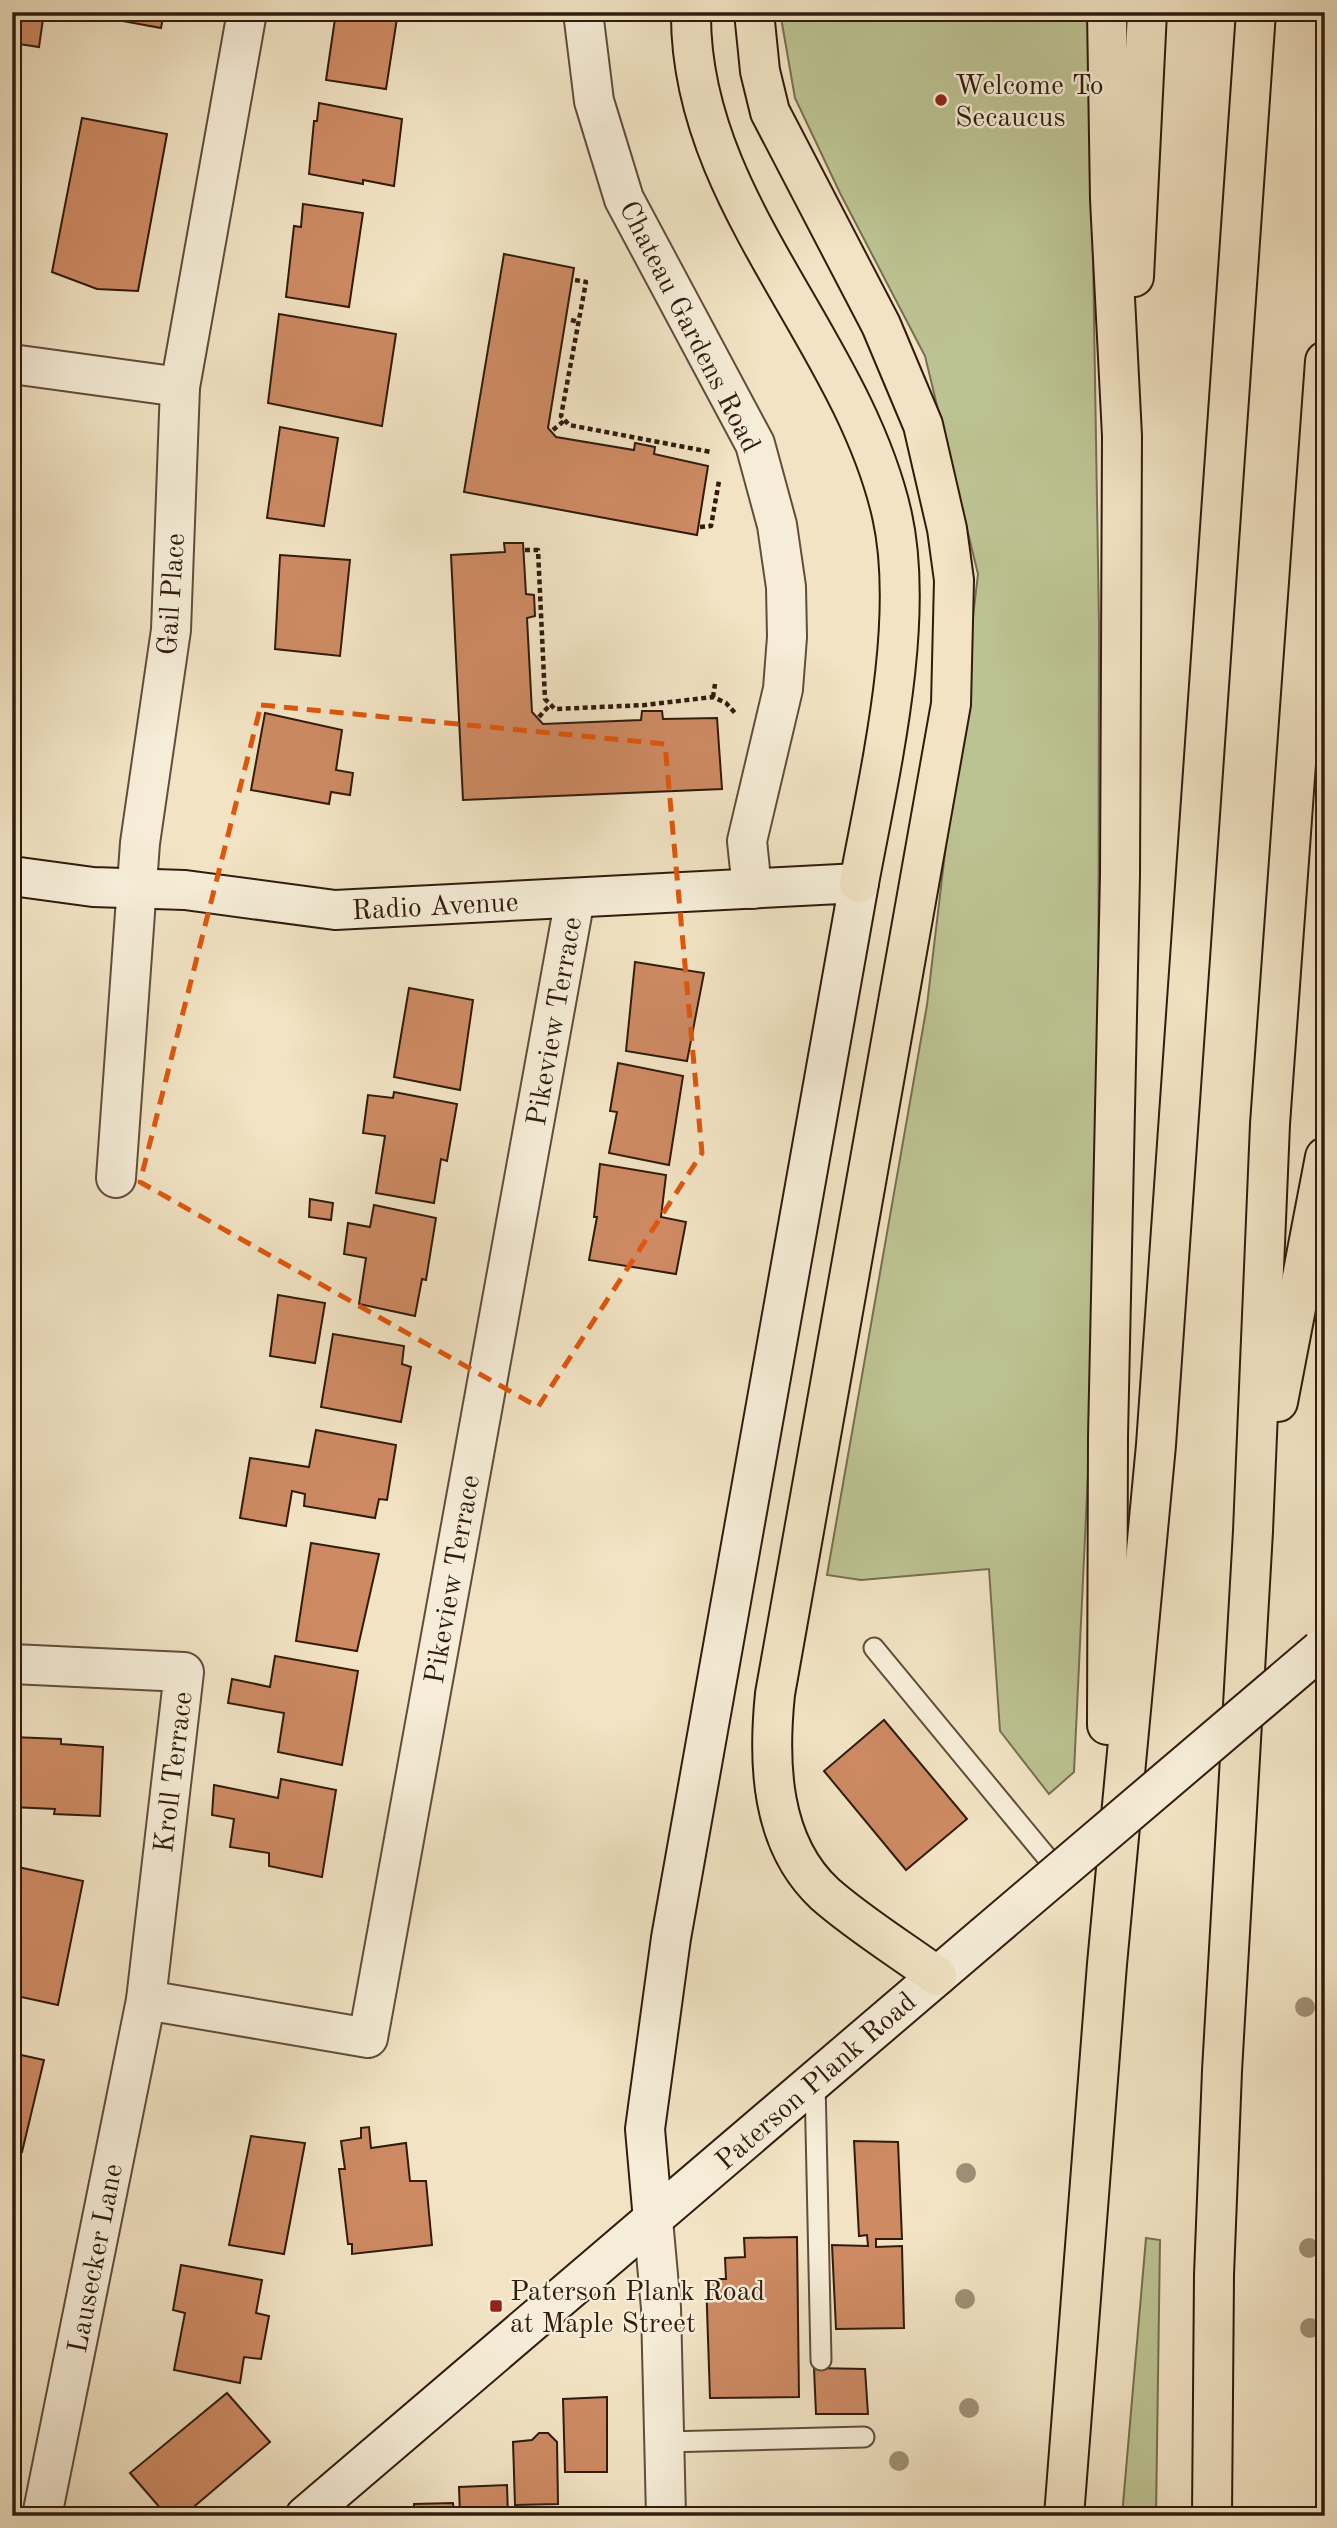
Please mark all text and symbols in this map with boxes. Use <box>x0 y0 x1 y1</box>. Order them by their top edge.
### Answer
place label: Welcome To Secaucus <box>955 73 1104 133</box>
marker: Welcome To Secaucus <box>933 92 949 108</box>
street label: Chateau Gardens Road <box>613 197 764 457</box>
street label: Gail Place <box>155 532 191 656</box>
street label: Radio Avenue <box>351 890 519 926</box>
street label: Pikeview Terrace <box>524 915 588 1128</box>
street label: Pikeview Terrace <box>422 1473 486 1686</box>
street label: Kroll Terrace <box>151 1690 199 1855</box>
street label: Paterson Plank Road <box>712 1988 922 2177</box>
street label: Lausecker Lane <box>65 2162 129 2356</box>
place label: Paterson Plank Road at Maple Street <box>510 2279 765 2339</box>
marker: Paterson Plank Road at Maple Street <box>488 2298 504 2314</box>

